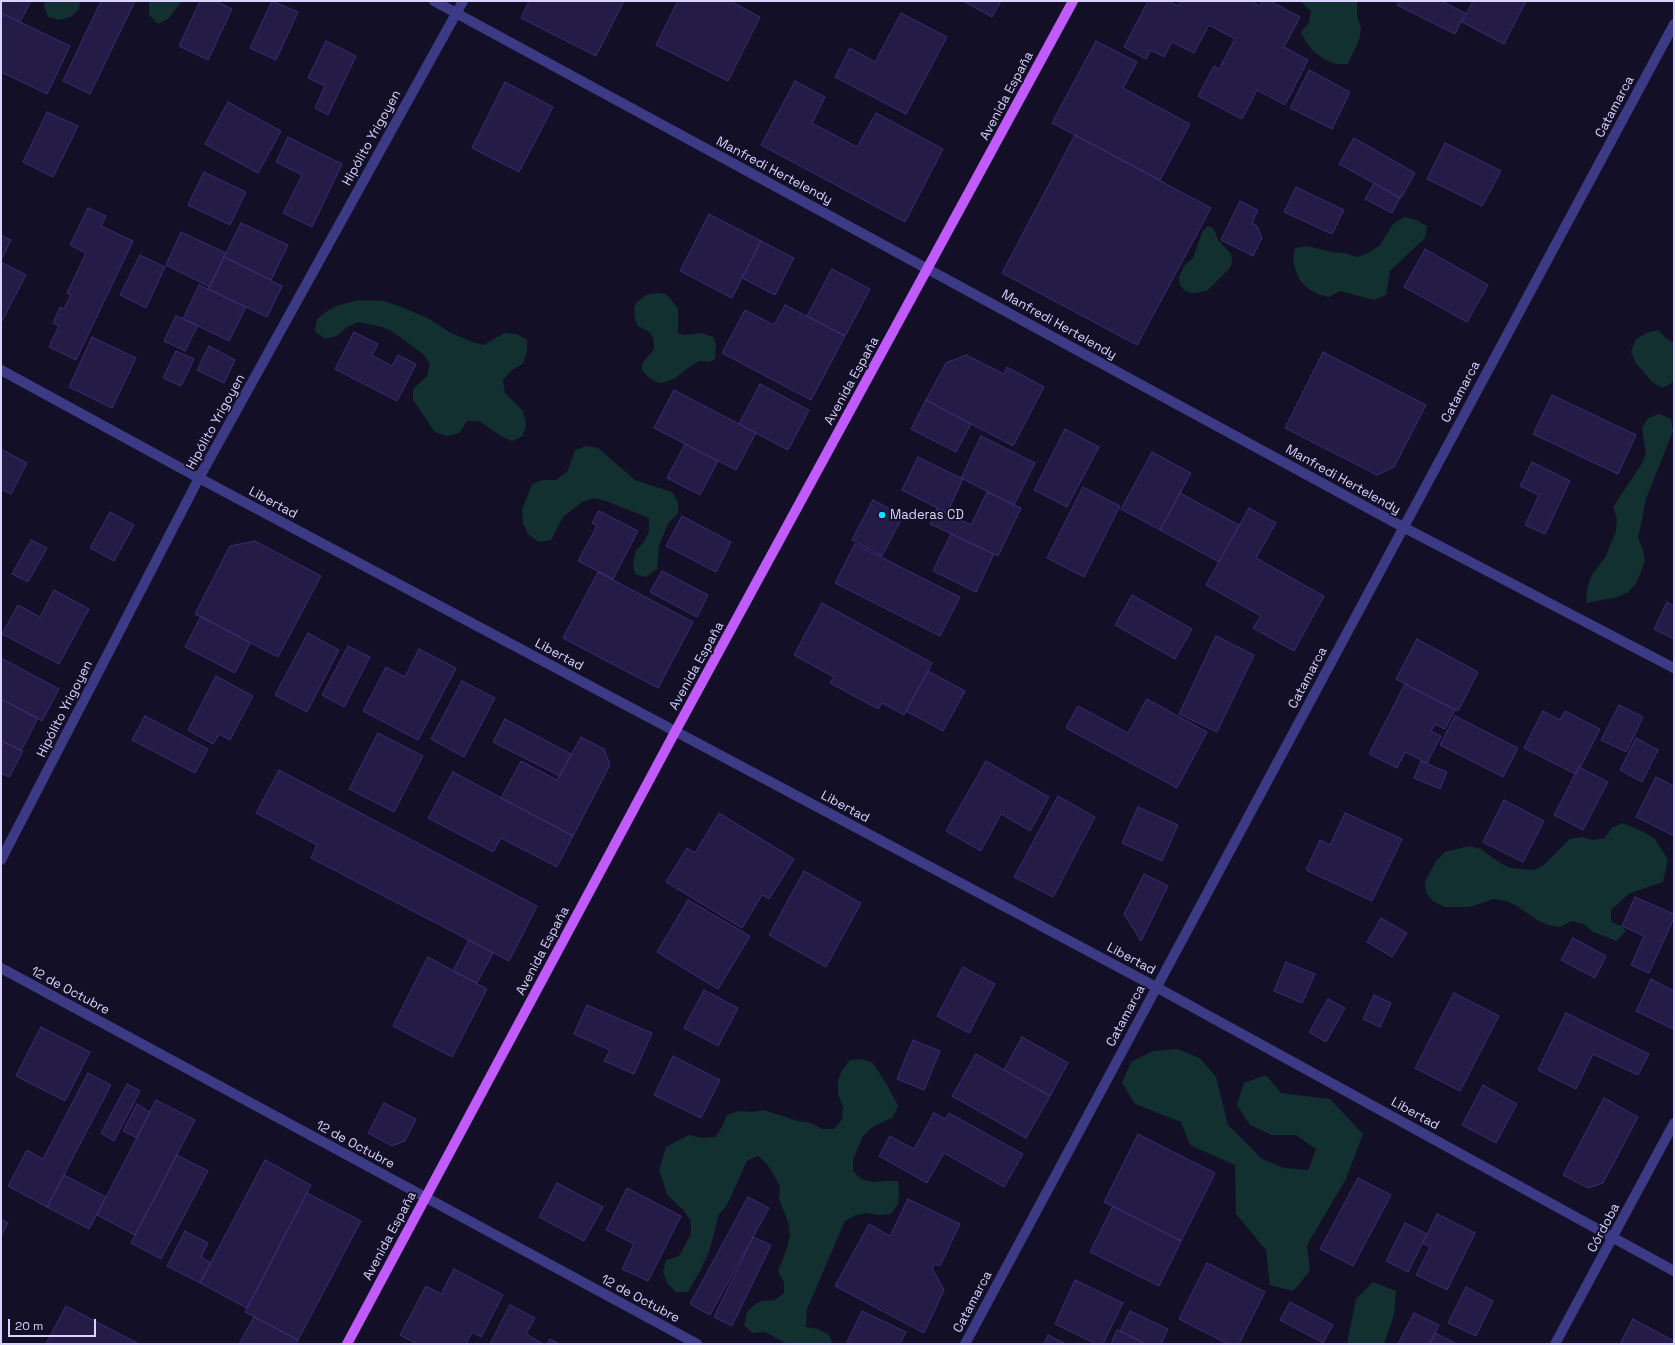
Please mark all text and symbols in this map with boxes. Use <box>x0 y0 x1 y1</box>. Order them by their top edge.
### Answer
street label: Avenida España <box>977 49 1037 143</box>
street label: Catamarca <box>1592 74 1638 140</box>
street label: Hipólito Yrigoyen <box>339 88 405 188</box>
street label: Manfredi Hertelendy <box>713 134 835 208</box>
street label: Manfredi Hertelendy <box>999 287 1119 363</box>
street label: Avenida España <box>821 334 883 428</box>
street label: Catamarca <box>1438 359 1484 425</box>
street label: Hipólito Yrigoyen <box>183 372 249 472</box>
street label: Manfredi Hertelendy <box>1283 442 1403 518</box>
street label: Libertad <box>246 484 300 522</box>
place label: Maderas CD <box>890 507 964 523</box>
marker: Maderas CD <box>877 510 887 520</box>
street label: Avenida España <box>666 619 728 713</box>
street label: Libertad <box>532 636 586 674</box>
street label: Catamarca <box>1285 645 1331 711</box>
street label: Hipólito Yrigoyen <box>34 658 96 760</box>
street label: Libertad <box>818 788 872 826</box>
street label: Avenida España <box>513 904 573 998</box>
street label: Libertad <box>1104 940 1158 978</box>
street label: 12 de Octubre <box>28 964 112 1018</box>
street label: Catamarca <box>1103 983 1149 1049</box>
street label: Libertad <box>1388 1094 1442 1134</box>
street label: 12 de Octubre <box>313 1118 397 1172</box>
street label: Avenida España <box>360 1189 420 1283</box>
street label: Córdoba <box>1585 1201 1623 1255</box>
street label: Catamarca <box>950 1269 996 1335</box>
street label: 12 de Octubre <box>598 1272 682 1326</box>
scale bar <box>10 1311 98 1337</box>
text: 20 m <box>15 1318 43 1334</box>

